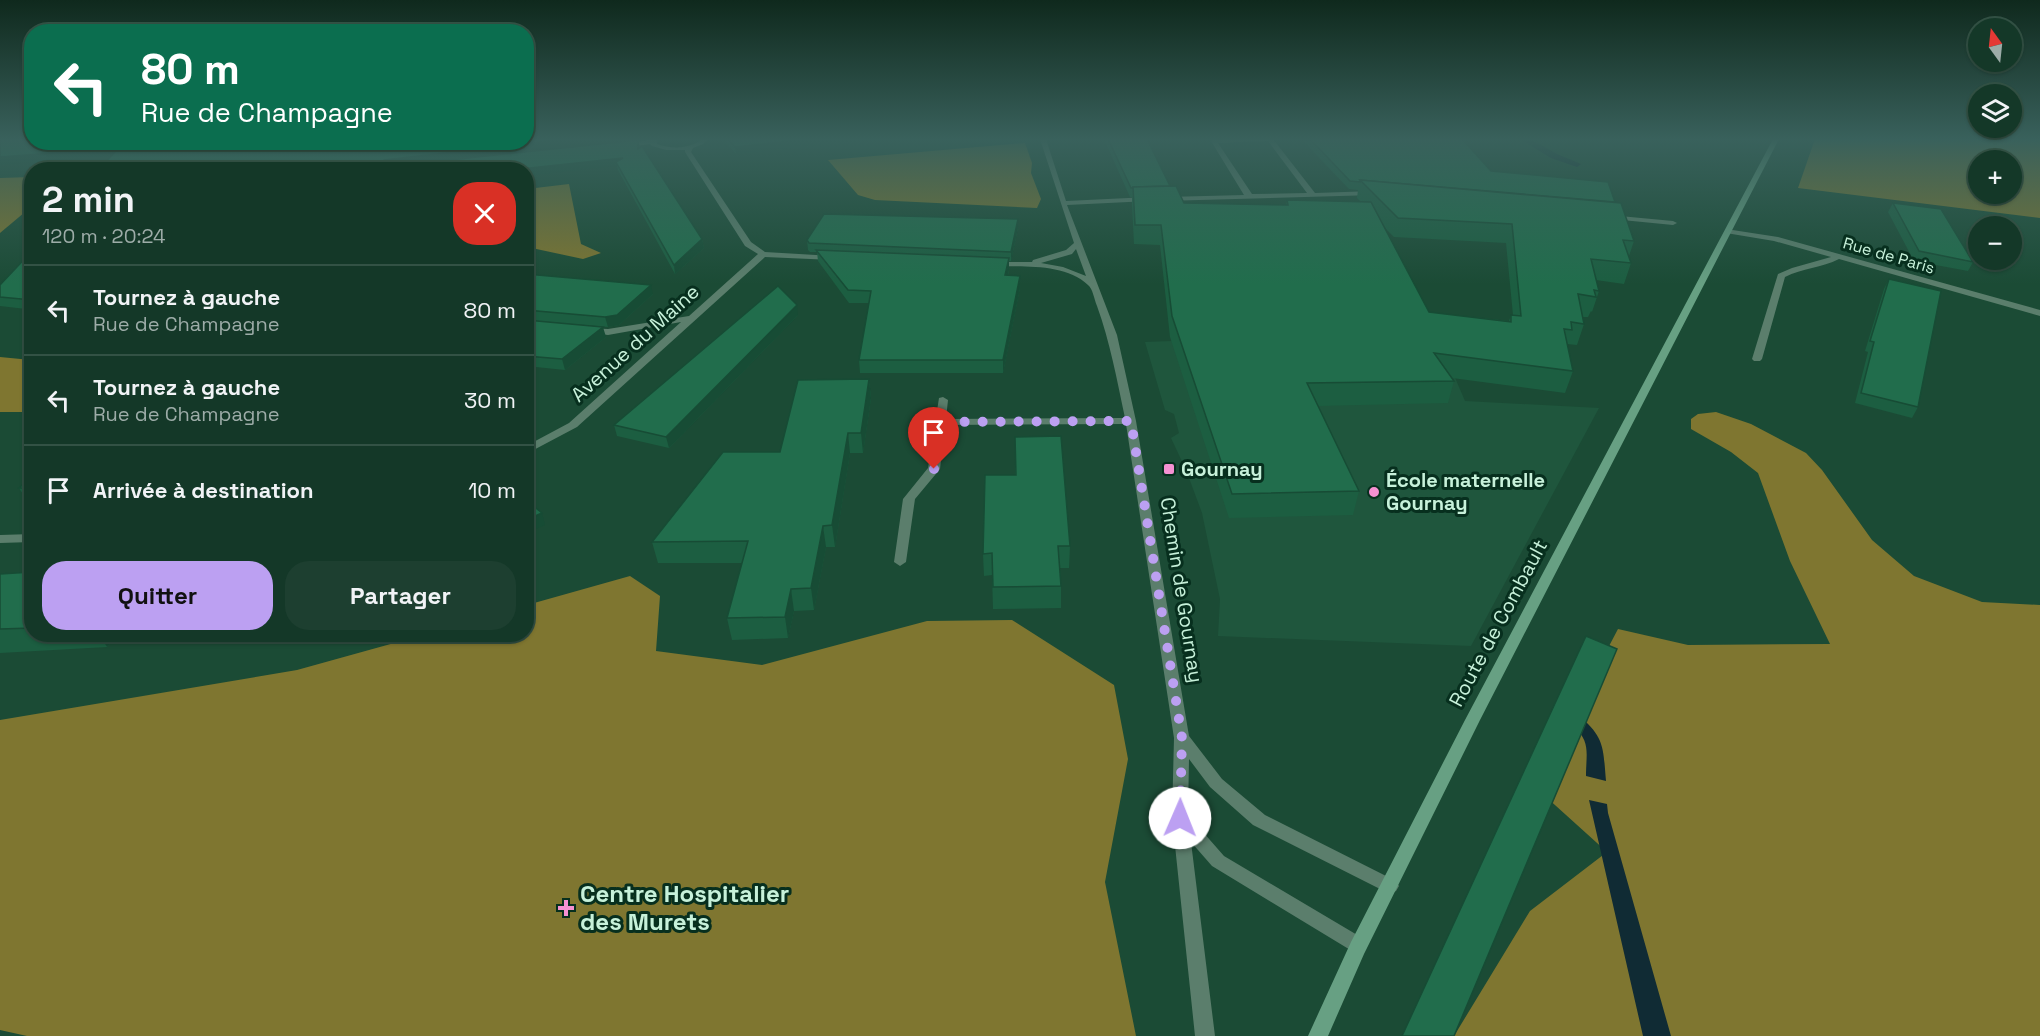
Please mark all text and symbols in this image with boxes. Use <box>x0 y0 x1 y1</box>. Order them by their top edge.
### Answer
north arrow <box>1968 18 2022 72</box>
map controls <box>1968 18 2022 270</box>
text: 80 m <box>141 43 240 96</box>
icon: left <box>42 48 120 126</box>
button: layers <box>1968 84 2022 138</box>
text: Rue de Champagne <box>141 95 393 130</box>
button: + <box>1968 150 2022 204</box>
text: 2 min <box>42 177 135 223</box>
button: close <box>453 182 516 245</box>
button: − <box>1968 216 2022 270</box>
text: 120 m · 20:24 <box>42 223 166 249</box>
street label: Rue de Paris <box>1841 232 1937 279</box>
street label: Avenue du Maine <box>565 279 705 407</box>
text: Tournez à gauche <box>93 283 280 311</box>
icon: left <box>42 294 75 327</box>
text: 80 m <box>464 296 516 324</box>
text: Rue de Champagne <box>93 311 280 337</box>
text: Tournez à gauche <box>93 373 280 401</box>
icon: left <box>42 384 75 417</box>
text: 30 m <box>464 386 516 414</box>
text: Rue de Champagne <box>93 401 280 427</box>
pin <box>908 407 959 469</box>
icon: arrive <box>917 416 950 449</box>
place label: Gournay <box>1181 456 1263 482</box>
marker: Gournay <box>1162 462 1176 476</box>
place label: École maternelle Gournay <box>1386 467 1545 516</box>
icon: arrive <box>42 474 75 507</box>
text: Arrivée à destination <box>93 476 314 504</box>
text: 10 m <box>468 476 516 504</box>
marker: École maternelle Gournay <box>1367 485 1381 499</box>
street label: Chemin de Gournay <box>1155 495 1209 685</box>
street label: Route de Combault <box>1443 535 1553 711</box>
button: Quitter <box>42 561 273 630</box>
button: Partager <box>285 561 516 630</box>
position arrow <box>1148 786 1212 850</box>
place label: Centre Hospitalier des Murets <box>580 878 789 937</box>
marker: Centre Hospitalier des Murets <box>557 899 575 917</box>

